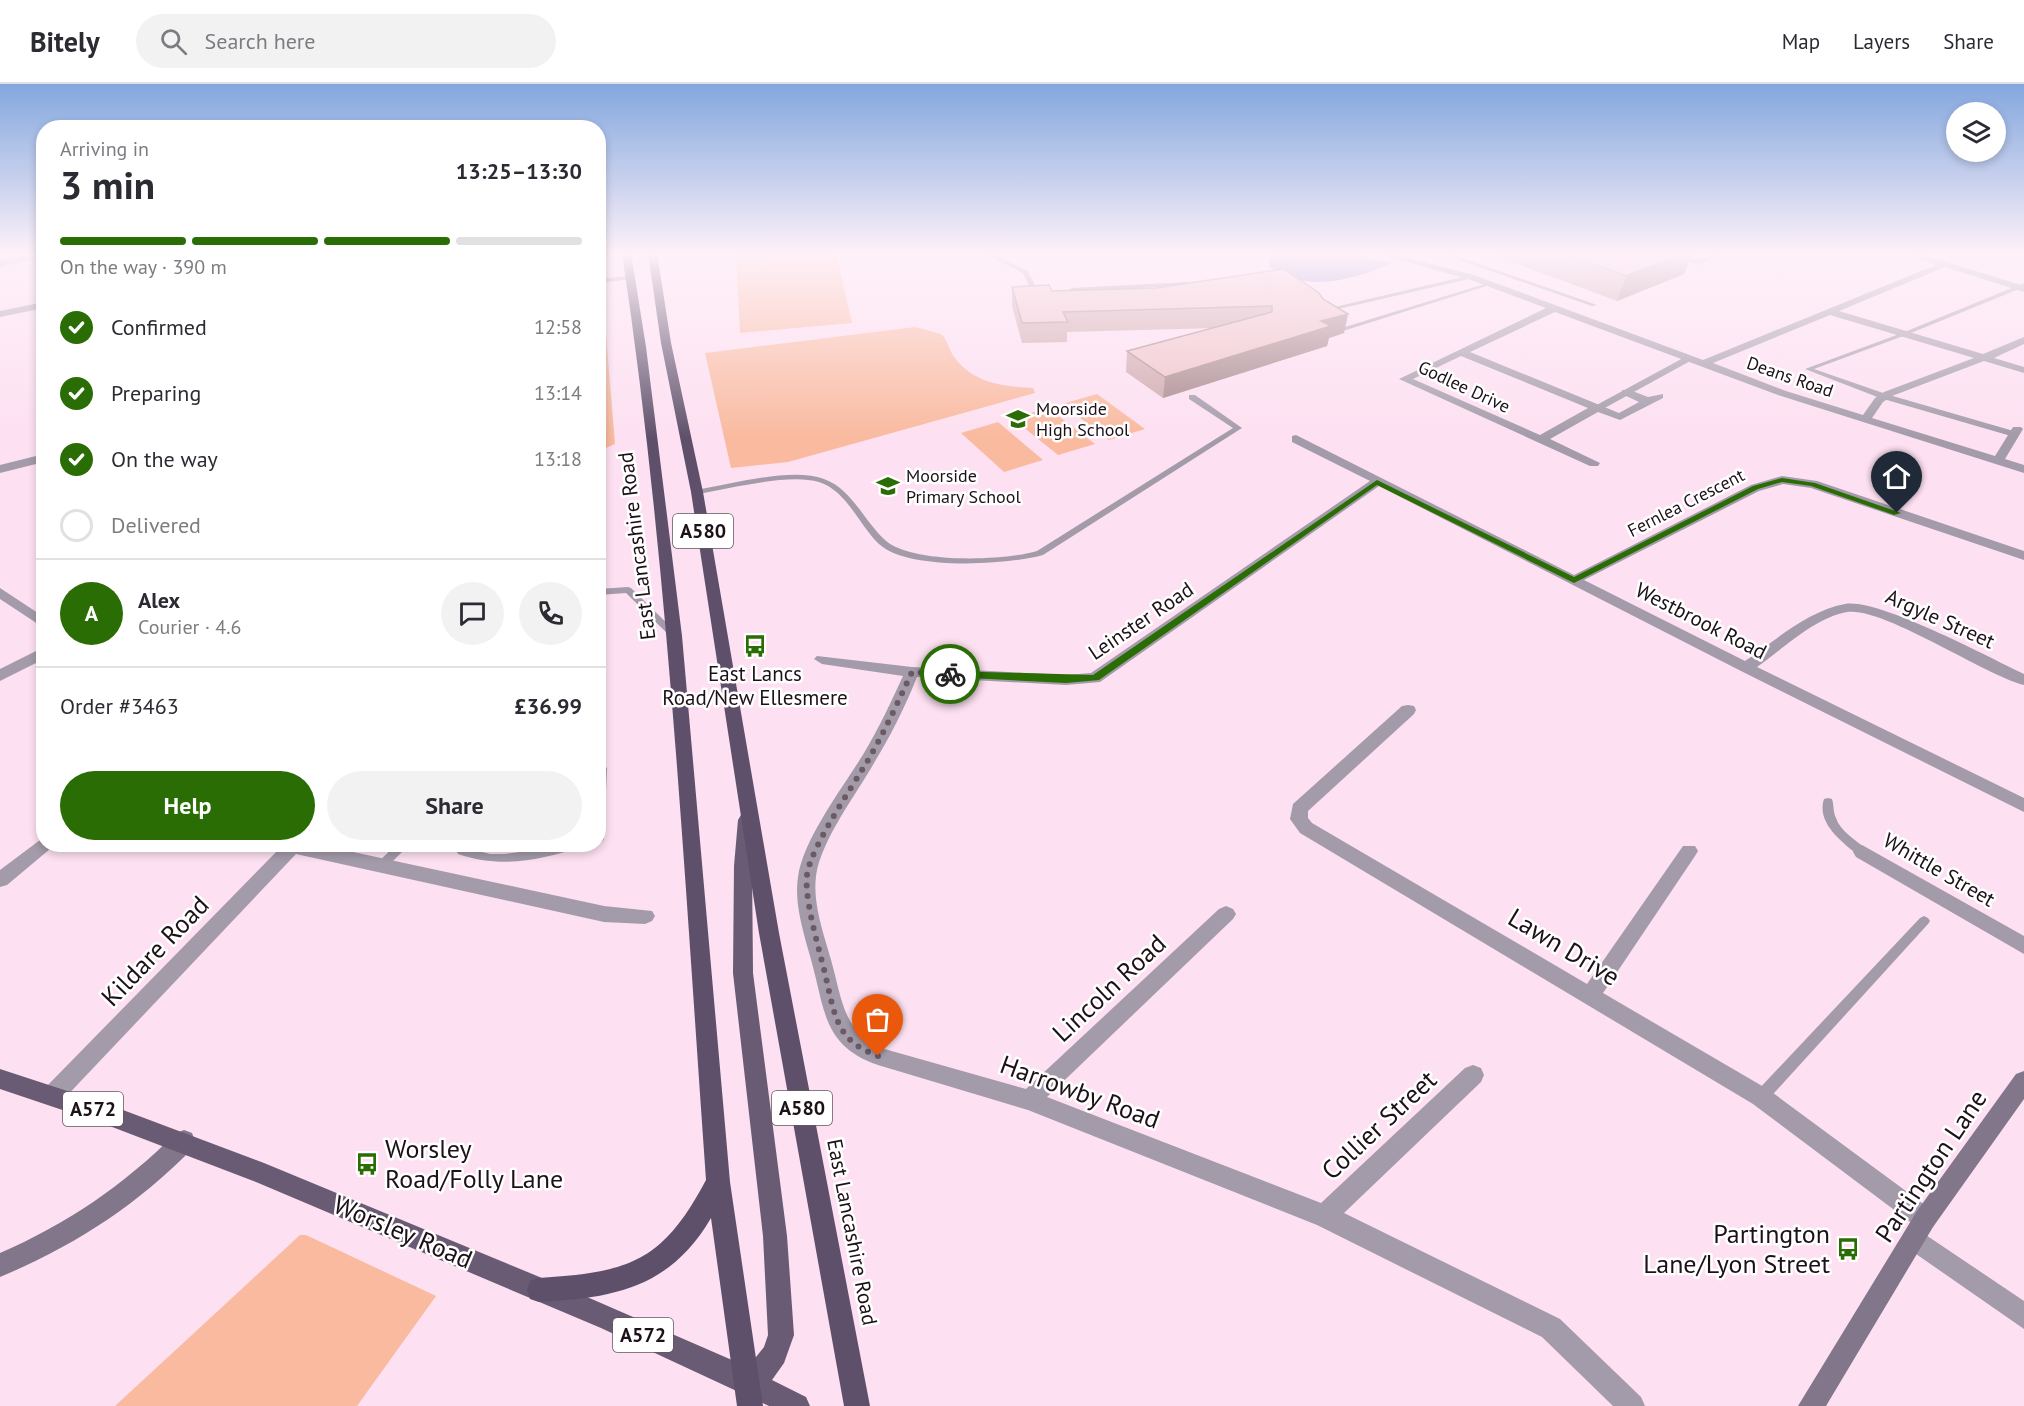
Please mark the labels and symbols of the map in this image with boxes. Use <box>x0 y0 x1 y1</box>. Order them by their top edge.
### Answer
street label: Deans Road <box>1744 351 1837 402</box>
street label: Godlee Drive <box>1415 355 1514 418</box>
place label: Moorside High School <box>1036 397 1130 441</box>
school or university icon: Moorside High School <box>1005 406 1031 432</box>
street label: East Lancashire Road <box>612 450 661 642</box>
pin <box>1871 451 1922 513</box>
street label: Fernlea Crescent <box>1623 463 1748 542</box>
place label: Moorside Primary School <box>906 464 1021 508</box>
school or university icon: Moorside Primary School <box>875 473 901 499</box>
road number: A580 <box>673 514 733 548</box>
street label: Leinster Road <box>1083 576 1198 666</box>
street label: Westbrook Road <box>1631 576 1771 665</box>
street label: Argyle Street <box>1881 583 1999 655</box>
bus stop icon: East Lancs Road/New Ellesmere <box>742 633 768 659</box>
courier <box>920 644 980 704</box>
place label: East Lancs Road/New Ellesmere <box>662 660 848 711</box>
street label: Whittle Street <box>1878 827 2000 912</box>
street label: Kildare Road <box>94 888 216 1013</box>
street label: Lawn Drive <box>1502 900 1626 993</box>
street label: Lincoln Road <box>1045 927 1172 1049</box>
pin <box>852 994 903 1056</box>
street label: Harrowby Road <box>996 1047 1165 1136</box>
street label: Collier Street <box>1314 1063 1443 1186</box>
street label: Partington Lane <box>1867 1083 1994 1248</box>
road number: A580 <box>772 1091 832 1125</box>
road number: A572 <box>63 1092 123 1126</box>
place label: Worsley Road/Folly Lane <box>385 1132 563 1195</box>
street label: East Lancashire Road <box>821 1136 884 1327</box>
bus stop icon: Worsley Road/Folly Lane <box>354 1151 380 1177</box>
street label: Worsley Road <box>329 1188 478 1276</box>
place label: Partington Lane/Lyon Street <box>1643 1217 1830 1280</box>
bus stop icon: Partington Lane/Lyon Street <box>1835 1236 1861 1262</box>
road number: A572 <box>613 1318 673 1352</box>

